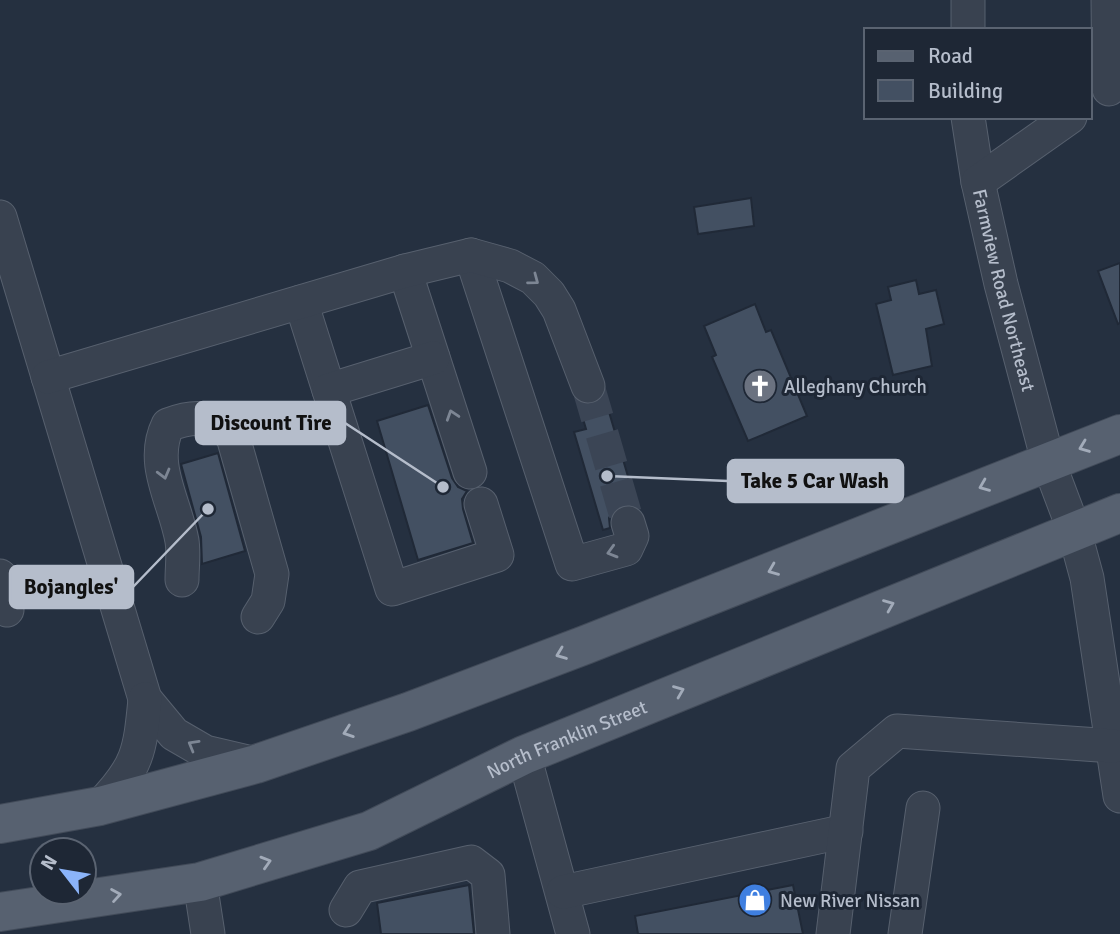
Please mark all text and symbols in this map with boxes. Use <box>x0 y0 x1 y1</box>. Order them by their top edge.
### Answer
legend <box>864 28 1092 119</box>
text: Road <box>928 43 973 69</box>
text: Building <box>928 78 1003 104</box>
street label: Farmview Road Northeast <box>967 187 1040 395</box>
one-way arrow <box>526 272 538 285</box>
church icon: Alleghany Church <box>741 367 779 405</box>
place label: Alleghany Church <box>784 375 927 399</box>
callout: Discount Tire <box>196 402 345 444</box>
one-way arrow <box>446 409 460 422</box>
text: Discount Tire <box>210 410 332 436</box>
one-way arrow <box>1078 439 1090 453</box>
callout: Take 5 Car Wash <box>728 460 903 502</box>
one-way arrow <box>156 468 170 480</box>
text: Take 5 Car Wash <box>741 468 889 494</box>
one-way arrow <box>979 478 991 492</box>
one-way arrow <box>606 544 618 559</box>
one-way arrow <box>767 562 779 576</box>
callout: Bojangles' <box>10 566 133 608</box>
text: Bojangles' <box>24 574 118 600</box>
one-way arrow <box>883 600 895 614</box>
one-way arrow <box>556 646 568 660</box>
one-way arrow <box>672 686 684 700</box>
street label: North Franklin Street <box>483 695 651 784</box>
one-way arrow <box>342 724 354 738</box>
one-way arrow <box>187 740 200 753</box>
north arrow <box>28 836 98 906</box>
text: N <box>36 851 63 875</box>
one-way arrow <box>259 856 271 871</box>
shop icon: New River Nissan <box>736 881 774 919</box>
one-way arrow <box>110 888 122 903</box>
place label: New River Nissan <box>780 889 920 913</box>

